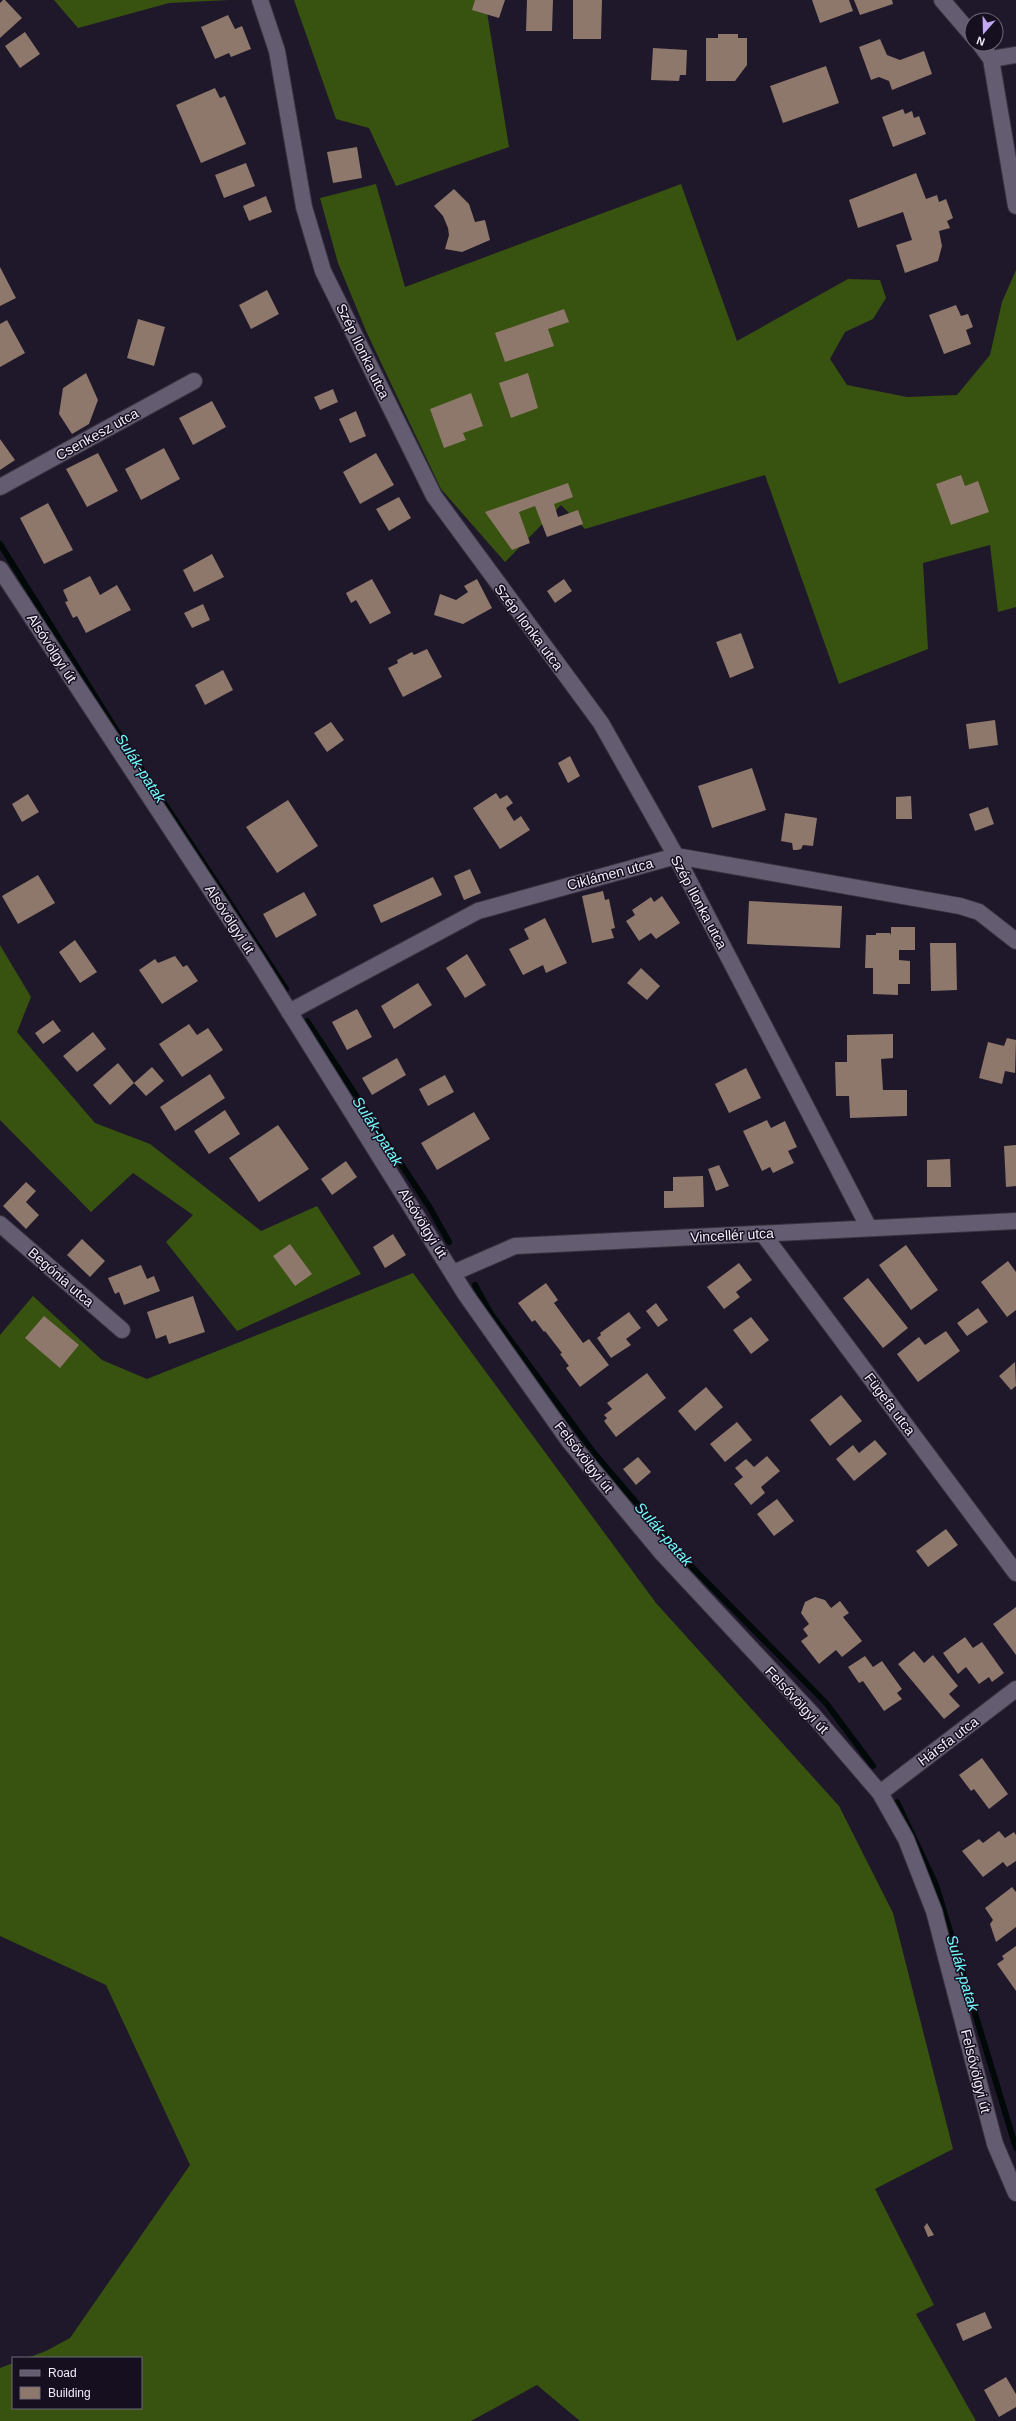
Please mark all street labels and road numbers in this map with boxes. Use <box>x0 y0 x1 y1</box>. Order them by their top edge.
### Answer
street label: Szép Ilonka utca <box>333 301 393 401</box>
street label: Csenkesz utca <box>53 405 141 463</box>
street label: Szép Ilonka utca <box>491 581 567 673</box>
street label: Alsóvölgyi út <box>24 611 80 685</box>
street label: Szép Ilonka utca <box>668 853 730 952</box>
street label: Ciklámen utca <box>565 855 655 893</box>
street label: Alsóvölgyi út <box>202 882 258 956</box>
street label: Alsóvölgyi út <box>395 1185 451 1261</box>
street label: Vincellér utca <box>690 1225 774 1245</box>
street label: Begónia utca <box>25 1244 97 1310</box>
street label: Fügefa utca <box>861 1370 919 1439</box>
street label: Felsővölgyi út <box>551 1418 617 1496</box>
street label: Felsővölgyi út <box>762 1663 832 1737</box>
street label: Hársfa utca <box>915 1713 982 1769</box>
street label: Felsővölgyi út <box>958 2028 994 2115</box>

